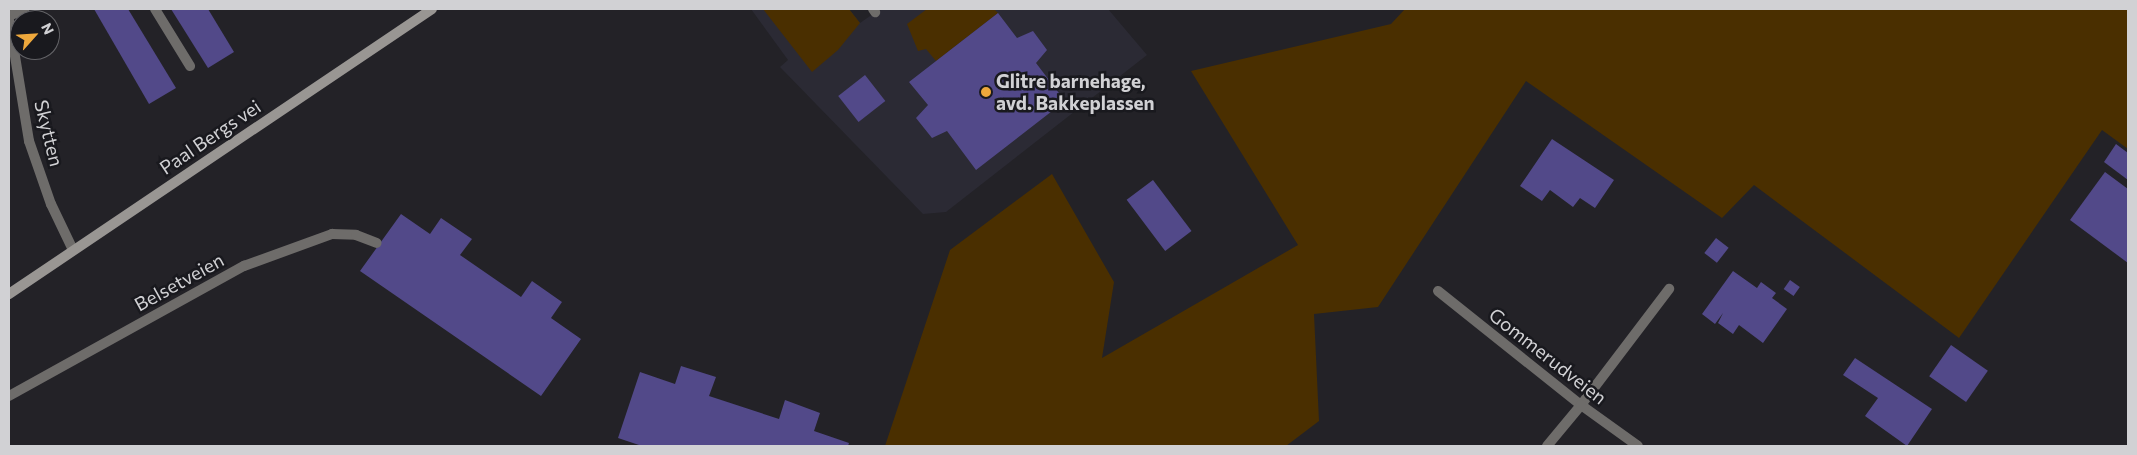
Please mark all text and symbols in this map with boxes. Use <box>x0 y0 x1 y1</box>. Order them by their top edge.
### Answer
north arrow <box>10 10 60 60</box>
text: N <box>38 20 58 37</box>
place label: Glitre barnehage, avd. Bakkeplassen <box>996 70 1155 114</box>
marker: Glitre barnehage, avd. Bakkeplassen <box>980 86 992 98</box>
street label: Paal Bergs vei <box>155 95 265 179</box>
street label: Skytten <box>30 97 68 169</box>
street label: Belsetveien <box>130 248 228 316</box>
street label: Gommerudveien <box>1485 303 1611 409</box>

